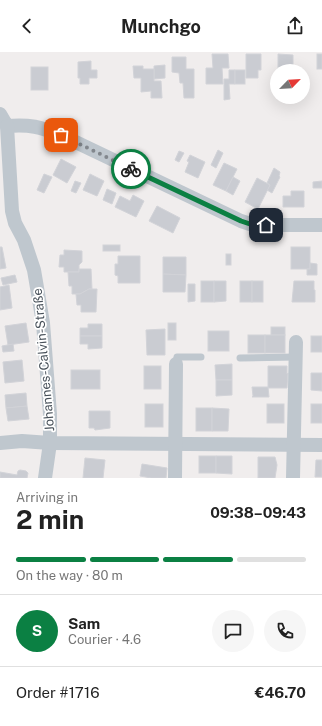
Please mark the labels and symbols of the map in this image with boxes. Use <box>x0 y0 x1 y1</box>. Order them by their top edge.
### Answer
north arrow <box>270 64 310 104</box>
pin <box>44 118 78 152</box>
courier <box>111 149 151 189</box>
pin <box>249 208 283 242</box>
street label: Johannes-Calvin-Straße <box>30 288 57 432</box>

